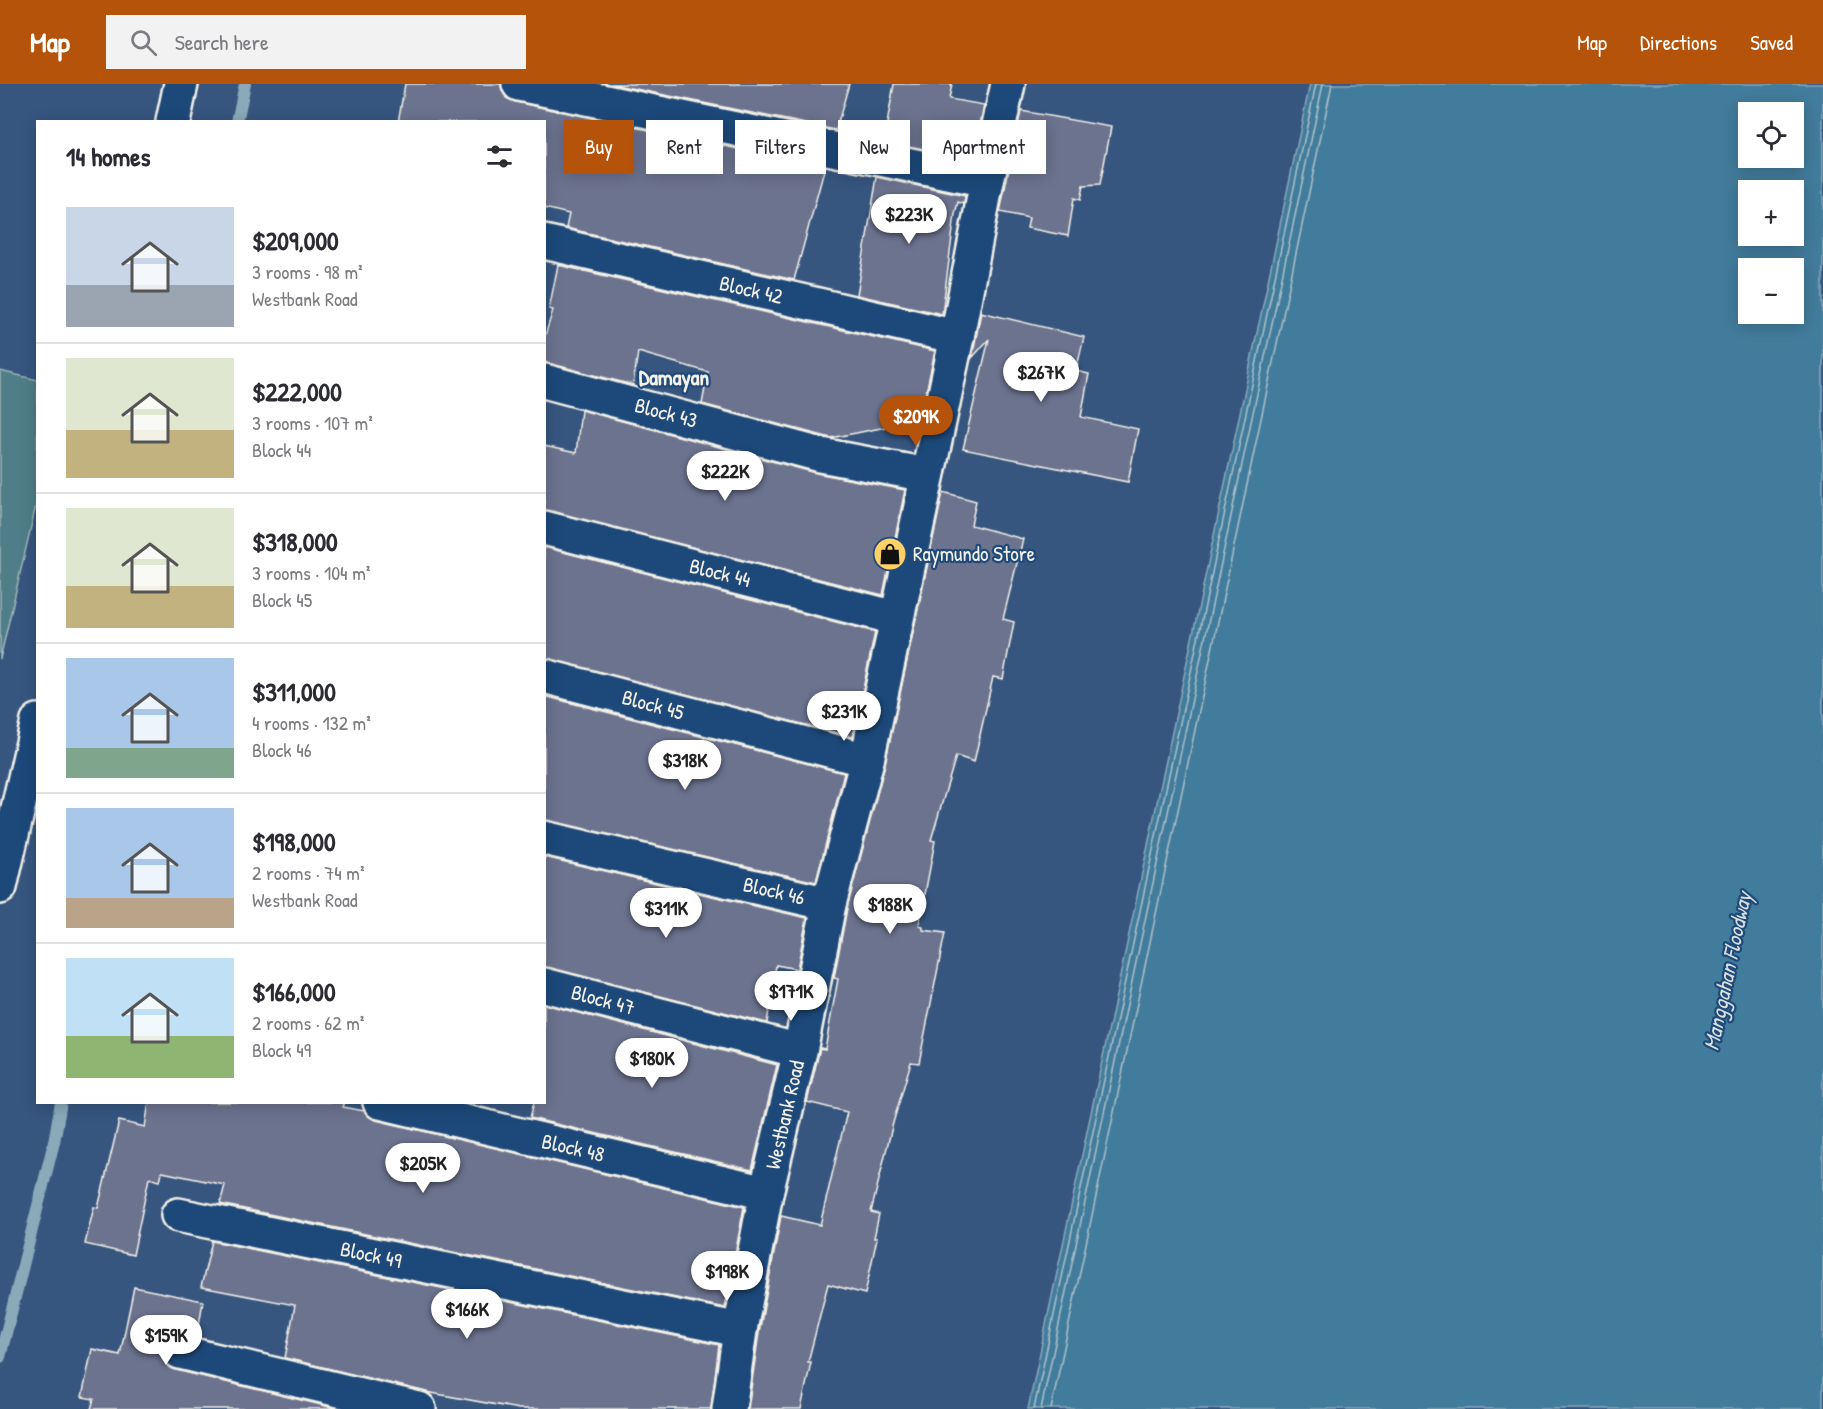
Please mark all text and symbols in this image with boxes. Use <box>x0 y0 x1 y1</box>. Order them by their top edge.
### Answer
search box <box>106 15 526 69</box>
text: Map <box>30 23 70 61</box>
icon: search <box>127 26 160 59</box>
text: Search here <box>175 27 269 57</box>
text: Map <box>1577 28 1607 57</box>
text: Directions <box>1640 28 1717 57</box>
text: Saved <box>1750 28 1793 57</box>
map controls <box>1738 102 1804 324</box>
button: locate <box>1738 102 1804 168</box>
chip: Buy <box>564 120 634 174</box>
chip: Rent <box>646 120 723 174</box>
chip: Filters <box>735 120 826 174</box>
chip: New <box>838 120 910 174</box>
chip: Apartment <box>922 120 1046 174</box>
text: 14 homes <box>66 139 151 174</box>
icon: filters <box>483 140 516 173</box>
button: + <box>1738 180 1804 246</box>
pin: $223K <box>867 194 951 245</box>
text: $223K <box>885 200 933 227</box>
text: $209,000 <box>252 223 339 258</box>
icon: home <box>114 231 186 303</box>
text: 3 rooms · 98 m² <box>252 258 363 285</box>
button: − <box>1738 258 1804 324</box>
street label: Block 42 <box>717 268 786 311</box>
text: Westbank Road <box>252 285 358 312</box>
pin: $267K <box>999 352 1083 403</box>
text: $267K <box>1017 358 1065 385</box>
district label: Damayan <box>639 362 709 393</box>
text: $222,000 <box>252 374 342 409</box>
icon: home <box>114 382 186 454</box>
street label: Block 43 <box>632 390 701 435</box>
pin: $209K <box>874 396 958 447</box>
text: $209K <box>893 402 939 429</box>
text: 3 rooms · 107 m² <box>252 409 373 436</box>
text: Block 44 <box>252 436 311 463</box>
pin: $222K <box>683 451 767 502</box>
text: $222K <box>701 457 749 484</box>
text: $318,000 <box>252 524 338 559</box>
icon: home <box>114 532 186 604</box>
shop icon: Raymundo Store <box>872 536 908 572</box>
place label: Raymundo Store <box>913 539 1035 568</box>
street label: Block 44 <box>686 551 754 594</box>
text: 3 rooms · 104 m² <box>252 559 370 586</box>
text: Block 45 <box>252 586 312 613</box>
text: $311,000 <box>252 674 336 709</box>
icon: home <box>114 682 186 754</box>
street label: Block 45 <box>619 682 687 727</box>
pin: $231K <box>802 691 886 742</box>
text: $231K <box>821 697 867 724</box>
text: 4 rooms · 132 m² <box>252 709 371 736</box>
text: Block 46 <box>252 736 312 763</box>
pin: $318K <box>643 740 727 791</box>
text: $318K <box>662 746 708 773</box>
text: $198,000 <box>252 824 336 859</box>
icon: home <box>114 832 186 904</box>
text: 2 rooms · 74 m² <box>252 859 364 886</box>
street label: Block 46 <box>740 869 808 912</box>
pin: $188K <box>848 884 932 935</box>
text: Westbank Road <box>252 886 358 913</box>
water label: Manggahan Floodway <box>1696 886 1759 1053</box>
pin: $311K <box>624 888 708 939</box>
text: $188K <box>867 890 913 917</box>
text: $311K <box>644 894 688 921</box>
pin: $171K <box>749 971 833 1022</box>
text: $166,000 <box>252 974 336 1009</box>
street label: Block 47 <box>568 977 638 1022</box>
text: $171K <box>768 977 814 1004</box>
icon: home <box>114 982 186 1054</box>
text: 2 rooms · 62 m² <box>252 1009 364 1036</box>
text: Block 49 <box>252 1036 311 1063</box>
pin: $180K <box>610 1038 694 1089</box>
text: $180K <box>629 1044 675 1071</box>
street label: Westbank Road <box>758 1058 811 1172</box>
street label: Block 48 <box>539 1126 607 1169</box>
pin: $205K <box>381 1143 465 1194</box>
text: $205K <box>399 1149 447 1176</box>
street label: Block 49 <box>338 1234 405 1275</box>
pin: $198K <box>685 1251 769 1302</box>
text: $198K <box>705 1257 749 1284</box>
pin: $166K <box>425 1289 509 1340</box>
text: $166K <box>445 1295 489 1322</box>
pin: $159K <box>124 1315 208 1366</box>
text: $159K <box>144 1321 188 1348</box>

